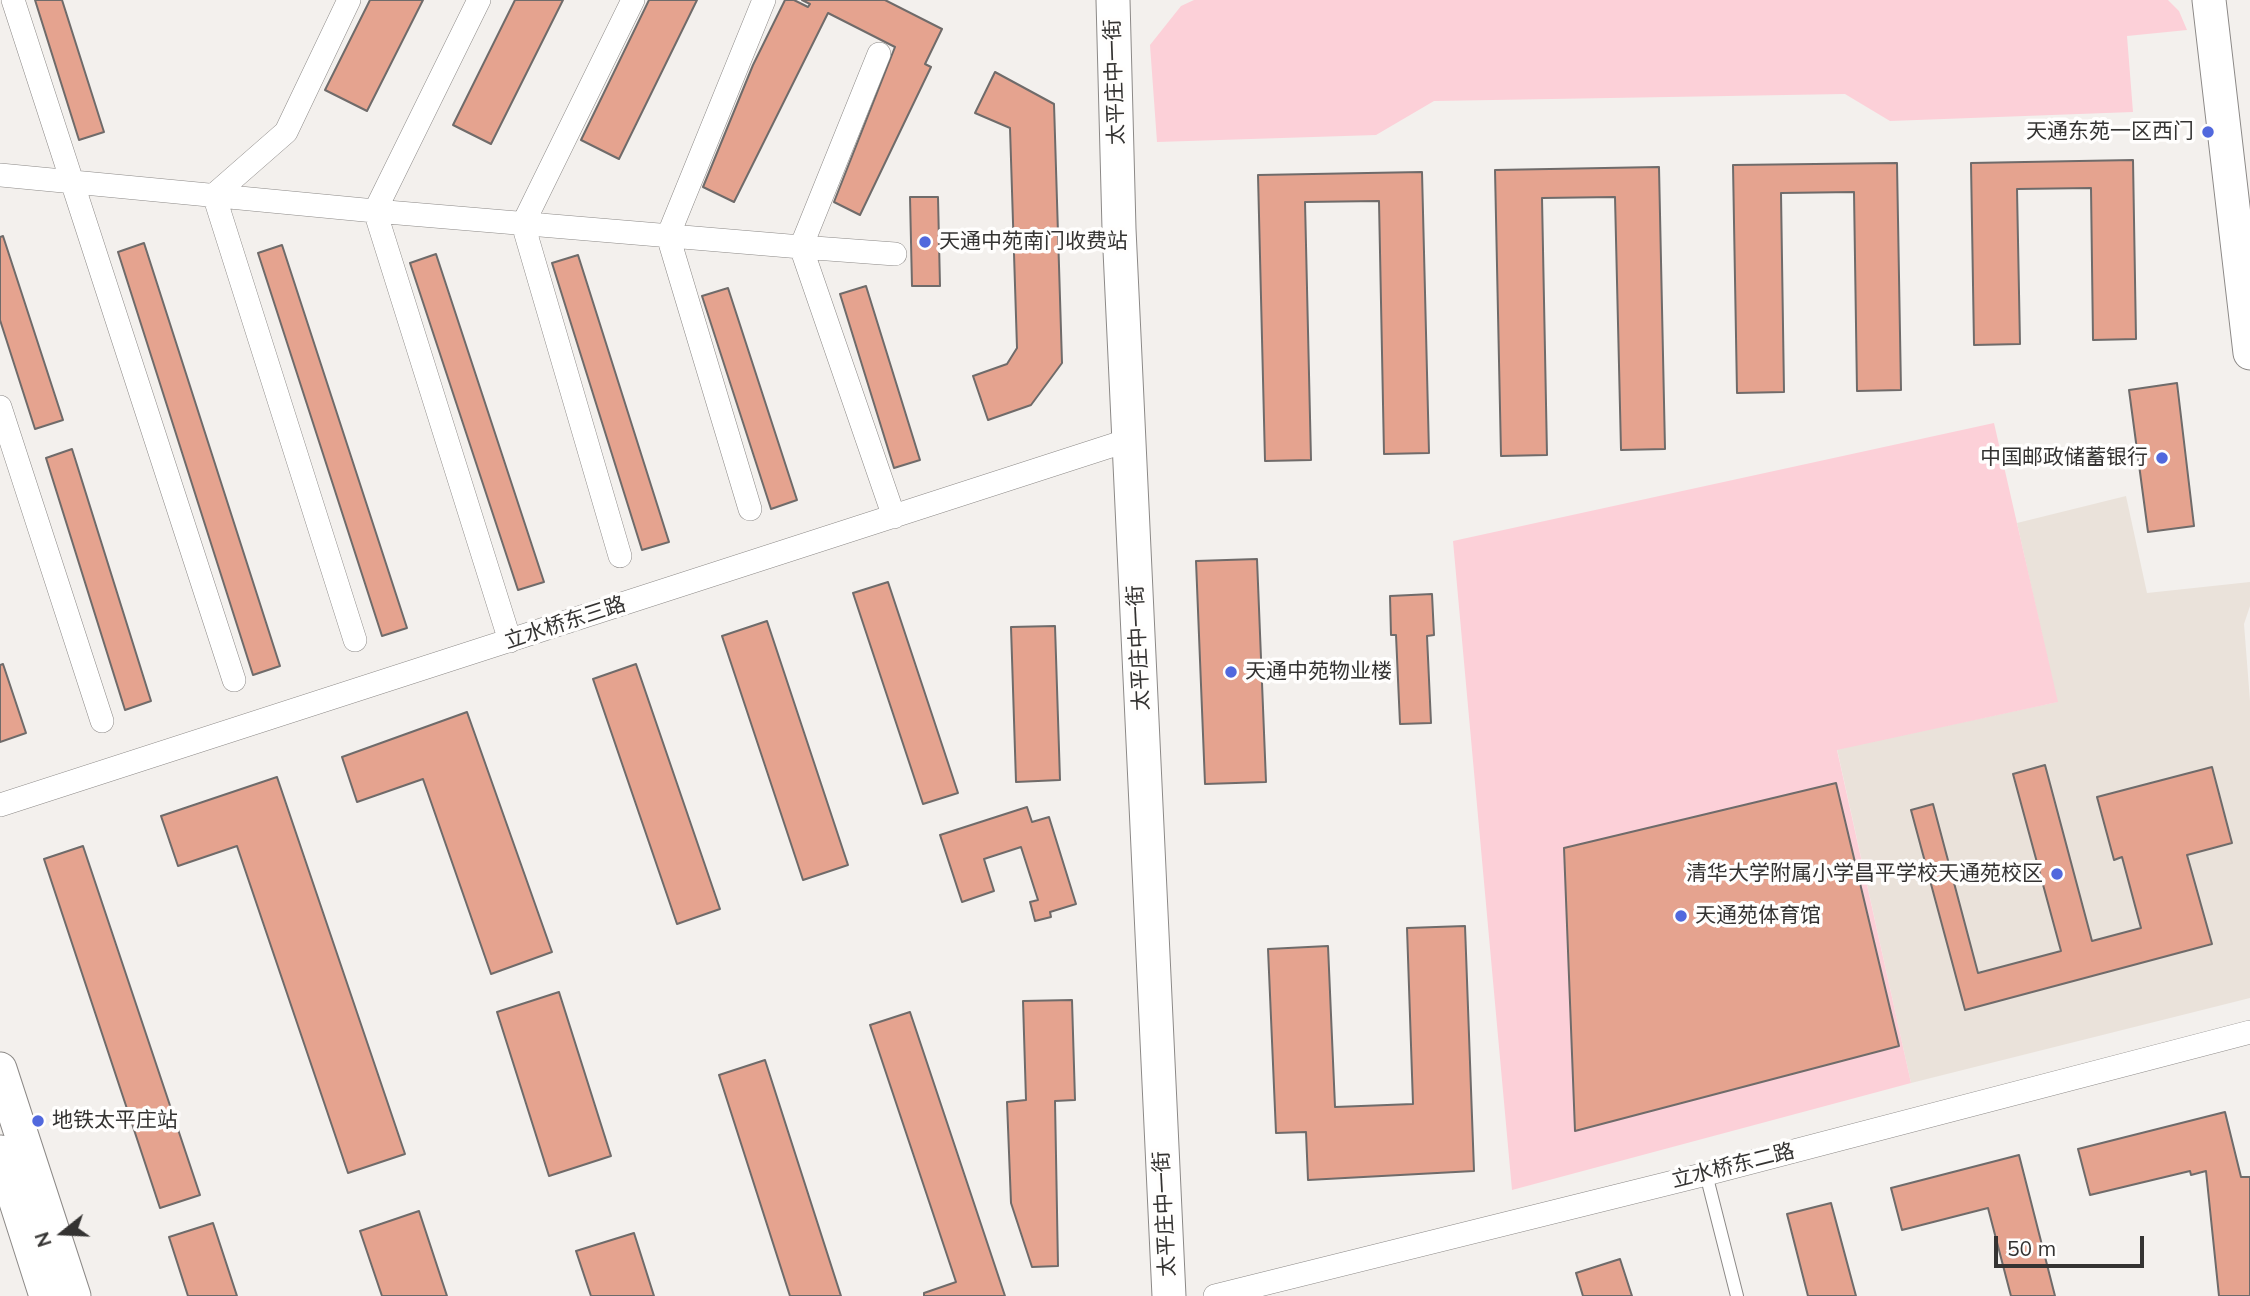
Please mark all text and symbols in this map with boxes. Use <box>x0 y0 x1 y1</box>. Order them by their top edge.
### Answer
street label: 太平庄中一街 <box>1100 19 1130 145</box>
place label: 天通东苑一区西门 <box>2026 119 2194 145</box>
marker: 天通东苑一区西门 <box>2200 124 2216 140</box>
place label: 天通中苑南门收费站 <box>939 229 1128 255</box>
marker: 天通中苑南门收费站 <box>917 234 933 250</box>
place label: 中国邮政储蓄银行 <box>1980 445 2148 471</box>
marker: 中国邮政储蓄银行 <box>2154 450 2170 466</box>
street label: 太平庄中一街 <box>1123 584 1155 712</box>
street label: 立水桥东三路 <box>501 592 629 654</box>
place label: 天通中苑物业楼 <box>1245 659 1392 685</box>
marker: 天通中苑物业楼 <box>1223 664 1239 680</box>
place label: 清华大学附属小学昌平学校天通苑校区 <box>1686 861 2043 887</box>
marker: 清华大学附属小学昌平学校天通苑校区 <box>2049 866 2065 882</box>
place label: 天通苑体育馆 <box>1695 903 1821 929</box>
marker: 天通苑体育馆 <box>1673 908 1689 924</box>
place label: 地铁太平庄站 <box>52 1108 178 1134</box>
marker: 地铁太平庄站 <box>30 1113 46 1129</box>
street label: 立水桥东二路 <box>1669 1139 1797 1193</box>
street label: 太平庄中一街 <box>1149 1150 1181 1278</box>
north arrow <box>28 1198 98 1268</box>
scale bar <box>1998 1222 2148 1266</box>
text: N <box>29 1229 57 1250</box>
text: 50 m <box>2007 1235 2056 1261</box>

